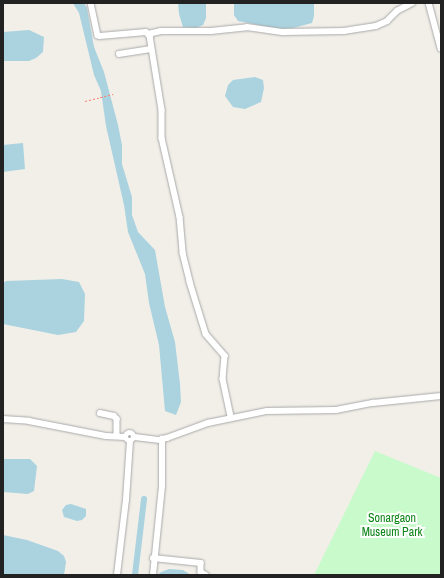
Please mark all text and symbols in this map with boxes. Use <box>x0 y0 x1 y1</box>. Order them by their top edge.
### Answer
park label: Sonargaon Museum Park <box>362 512 422 540</box>

